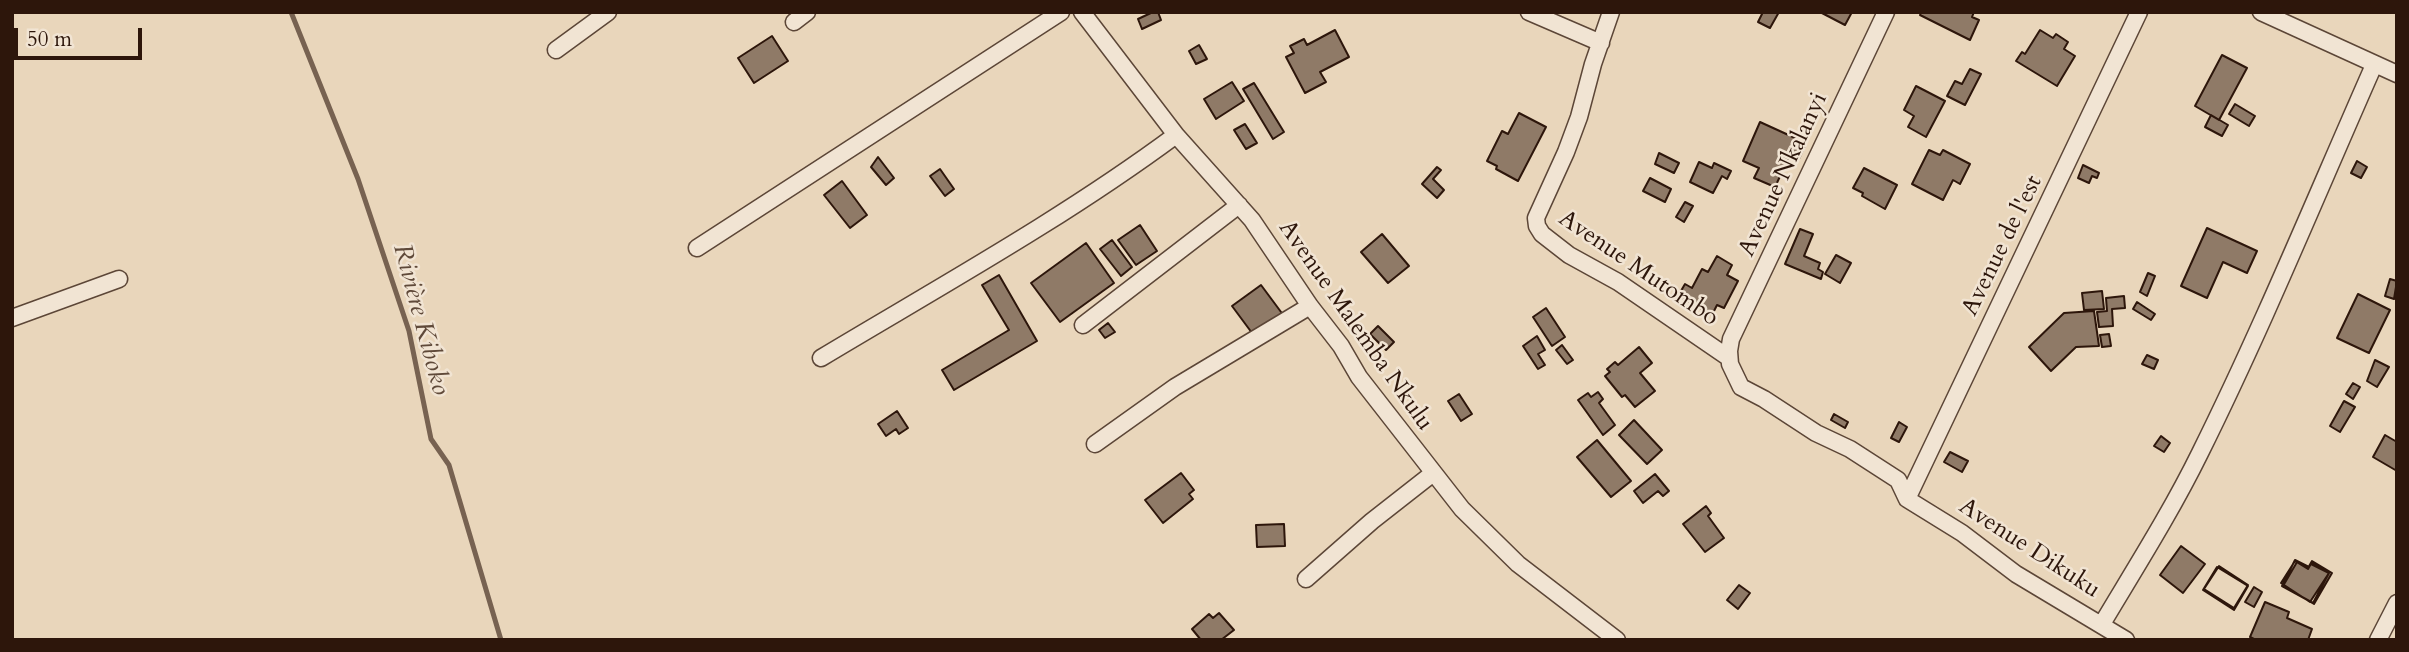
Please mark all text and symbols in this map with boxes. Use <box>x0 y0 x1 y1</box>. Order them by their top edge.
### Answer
scale bar <box>18 14 145 58</box>
text: 50 m <box>27 25 72 54</box>
street label: Avenue Nkalanyi <box>1733 88 1835 262</box>
street label: Avenue de l'est <box>1957 171 2049 321</box>
street label: Avenue Mutombo <box>1553 205 1723 333</box>
street label: Avenue Malemba Nkulu <box>1272 215 1438 437</box>
water label: Rivière Kiboko <box>385 241 455 399</box>
street label: Avenue Dikuku <box>1953 493 2105 605</box>

